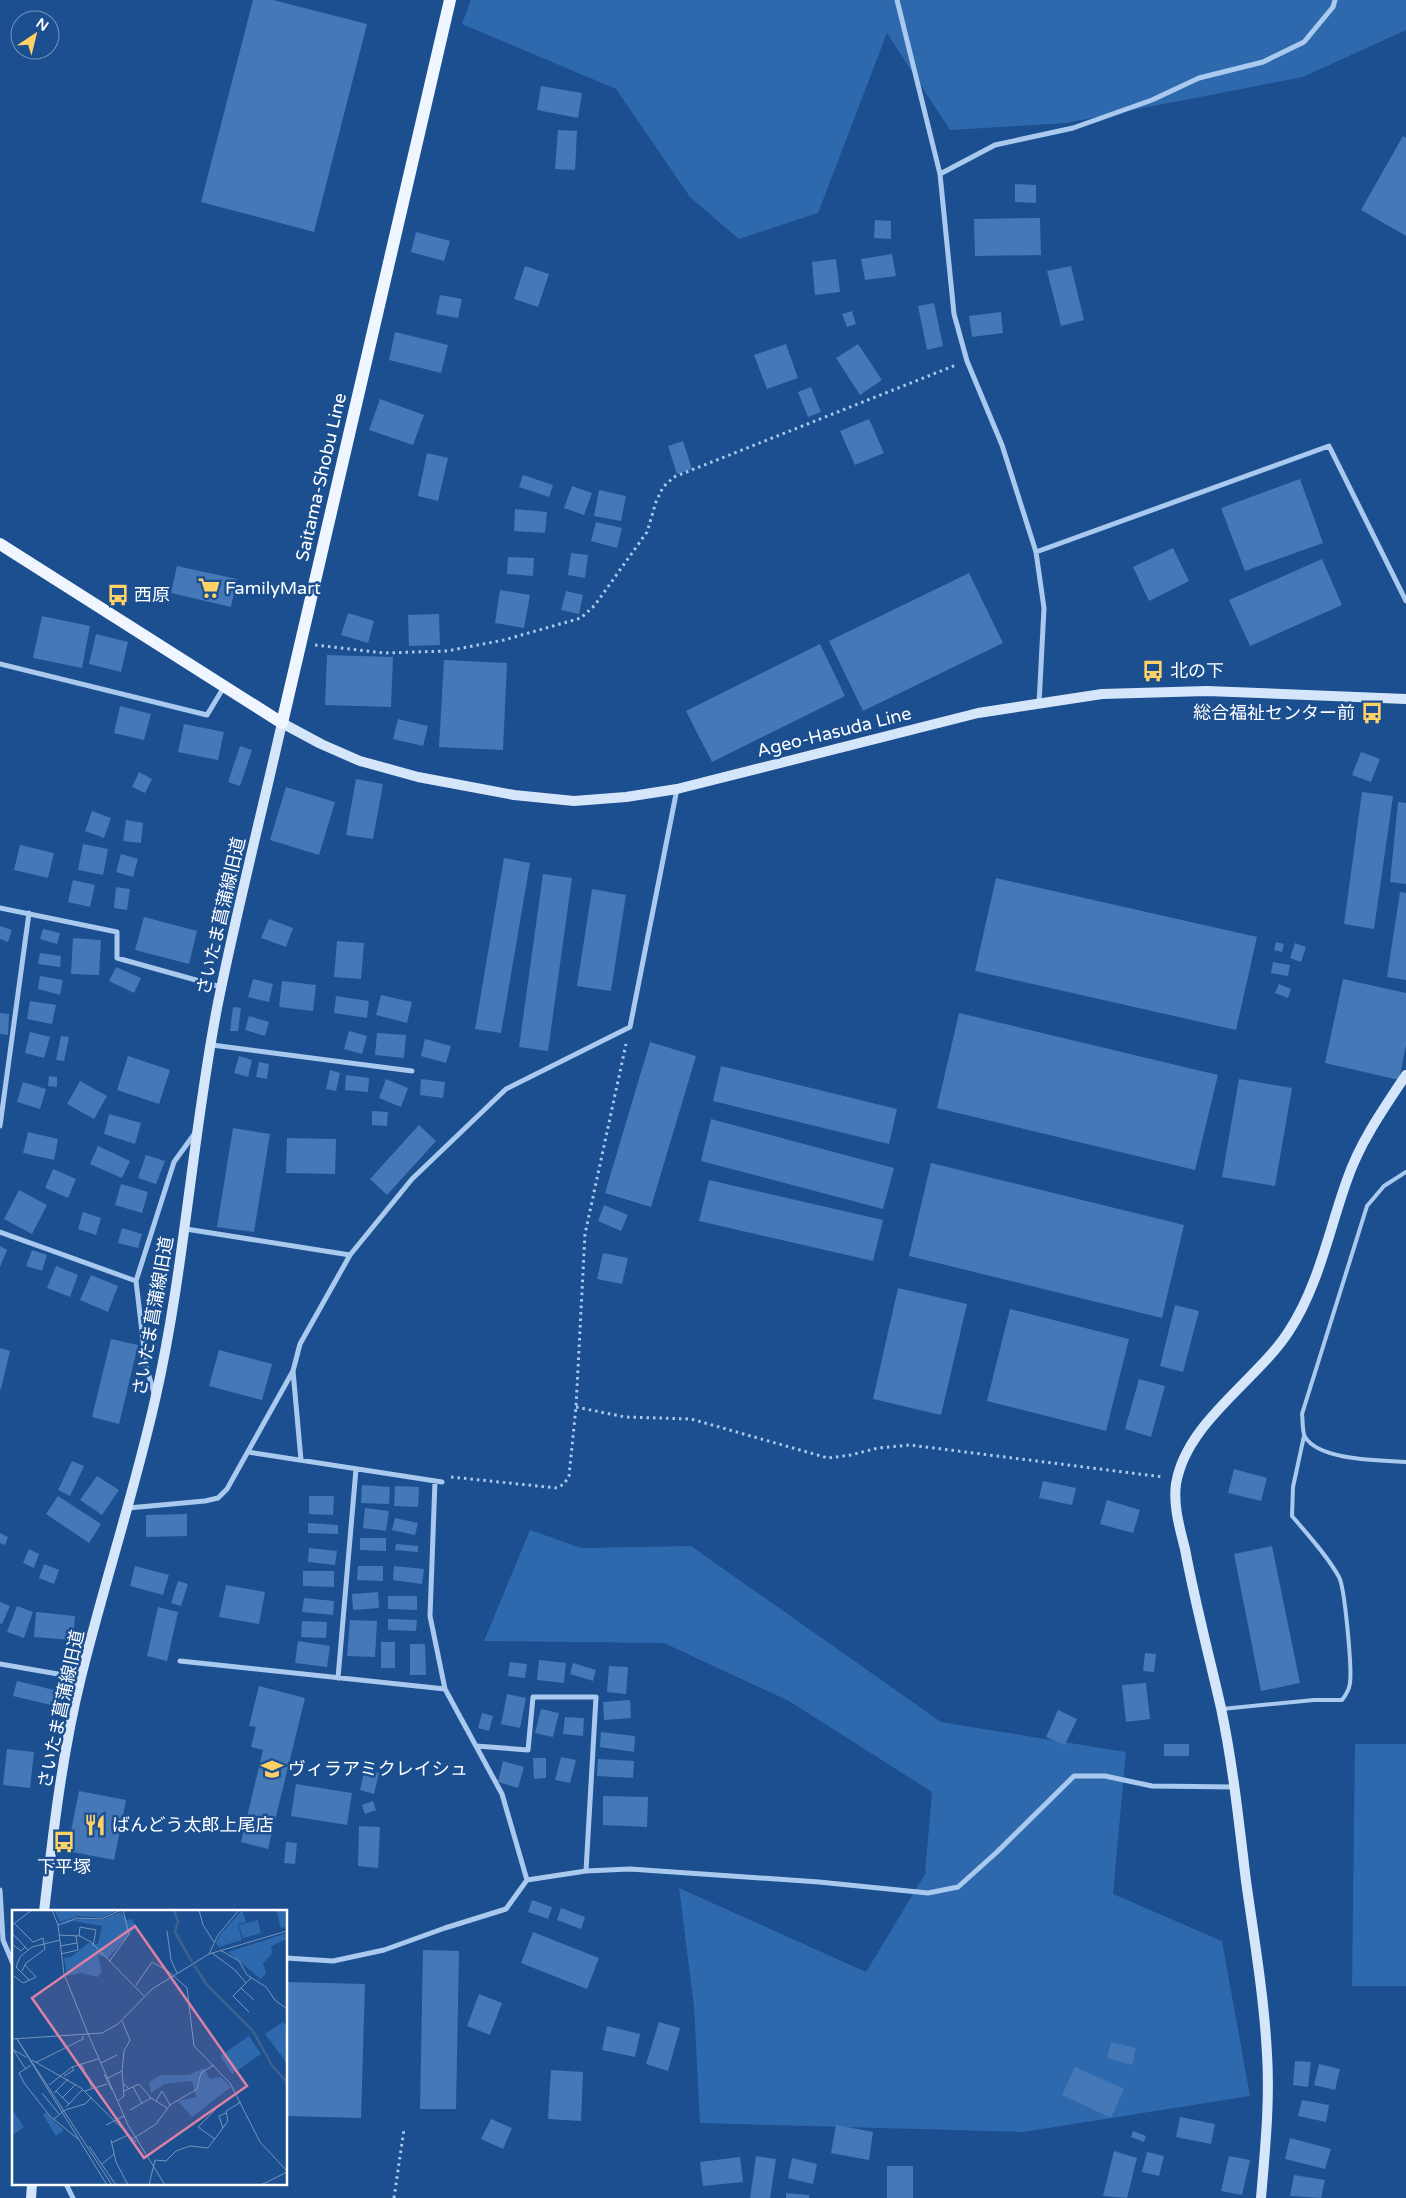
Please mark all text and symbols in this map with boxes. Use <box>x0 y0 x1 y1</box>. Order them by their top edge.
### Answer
north arrow <box>10 10 60 60</box>
text: N <box>33 15 52 35</box>
street label: Saitama-Shobu Line <box>291 391 351 563</box>
supermarket icon: FamilyMart <box>196 575 222 601</box>
place label: FamilyMart <box>225 577 321 599</box>
bus stop icon: 西原 <box>105 582 131 608</box>
place label: 西原 <box>134 584 170 606</box>
bus stop icon: 北の下 <box>1140 658 1166 684</box>
place label: 北の下 <box>1170 660 1224 682</box>
bus stop icon: 総合福祉センター前 <box>1359 700 1385 726</box>
street label: Ageo-Hasuda Line <box>754 702 914 762</box>
place label: 総合福祉センター前 <box>1193 702 1355 724</box>
street label: さいたま菖蒲線旧道 <box>192 835 250 997</box>
street label: さいたま菖蒲線旧道 <box>128 1235 178 1397</box>
street label: さいたま菖蒲線旧道 <box>33 1628 89 1790</box>
school or university icon: ヴィラアミクレイシュ <box>259 1756 285 1782</box>
place label: ヴィラアミクレイシュ <box>288 1758 468 1780</box>
restaurant icon: ばんどう太郎上尾店 <box>82 1812 108 1838</box>
place label: ばんどう太郎上尾店 <box>112 1814 273 1836</box>
bus stop icon: 下平塚 <box>51 1829 77 1855</box>
place label: 下平塚 <box>37 1856 91 1878</box>
inset map <box>12 1910 288 2186</box>

